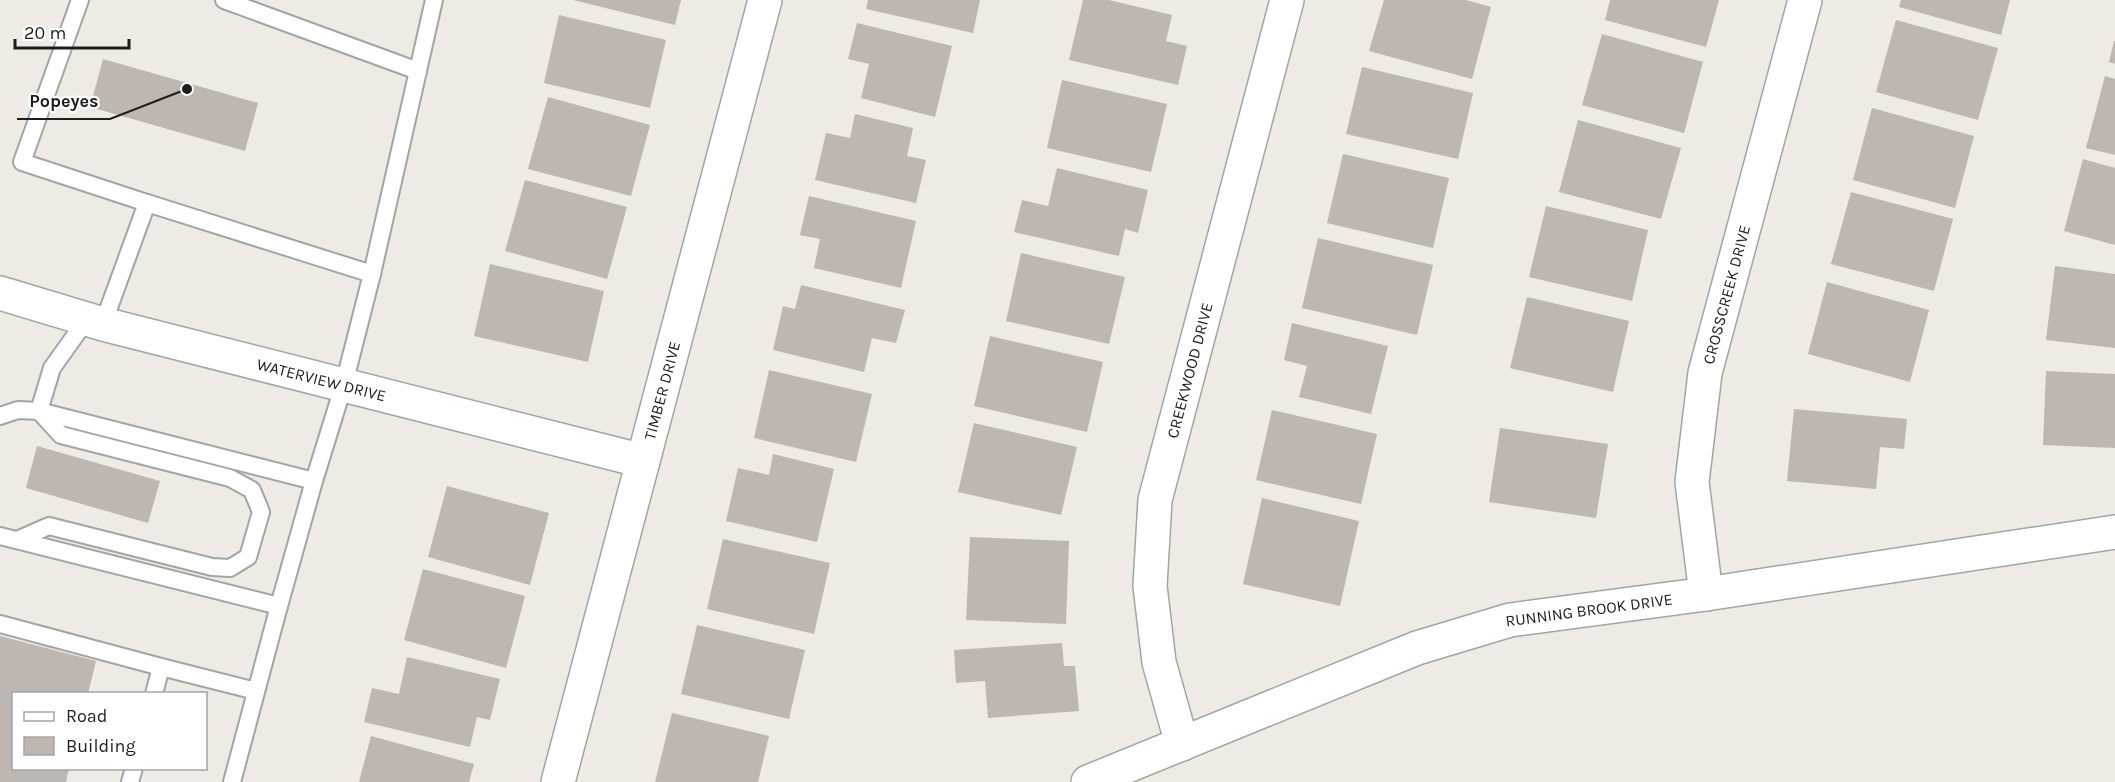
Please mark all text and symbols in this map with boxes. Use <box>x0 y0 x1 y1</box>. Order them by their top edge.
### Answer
scale bar <box>15 12 129 50</box>
text: 20 m <box>24 22 66 44</box>
callout: Popeyes <box>17 83 110 119</box>
text: Popeyes <box>29 90 99 112</box>
street label: CROSSCREEK DRIVE <box>1699 223 1754 366</box>
street label: CREEKWOOD DRIVE <box>1163 301 1217 440</box>
street label: TIMBER DRIVE <box>640 339 684 442</box>
street label: WATERVIEW DRIVE <box>255 354 388 405</box>
street label: RUNNING BROOK DRIVE <box>1504 590 1674 631</box>
legend <box>12 692 207 770</box>
text: Road <box>66 705 107 727</box>
text: Building <box>66 735 136 757</box>

